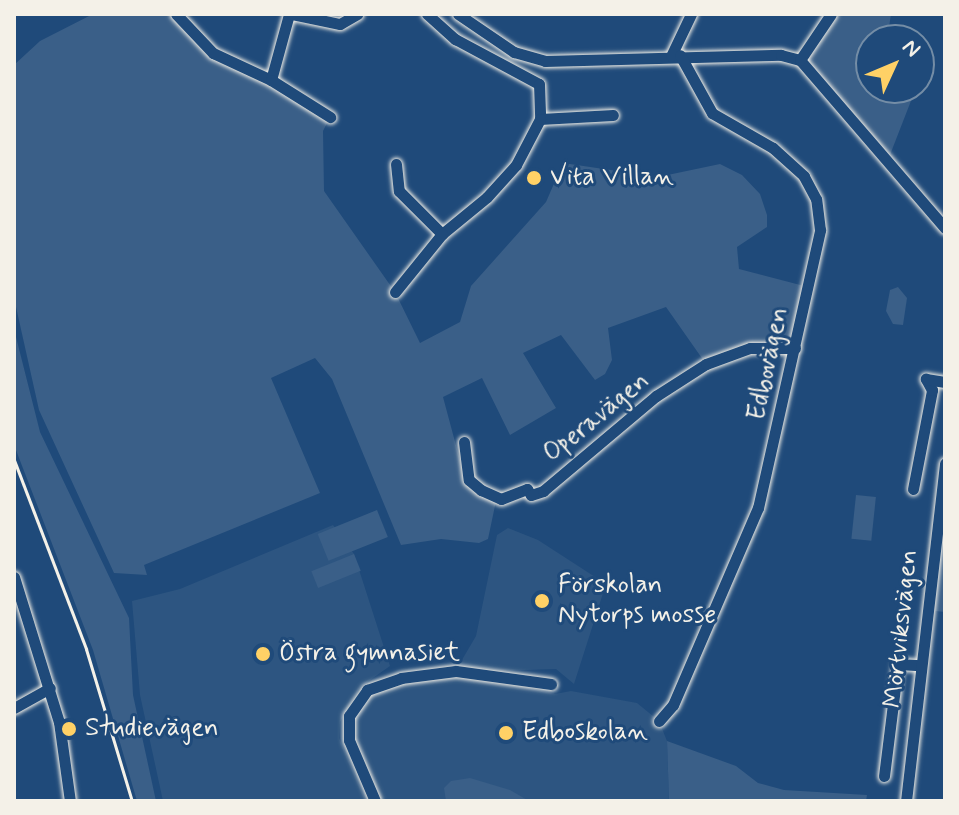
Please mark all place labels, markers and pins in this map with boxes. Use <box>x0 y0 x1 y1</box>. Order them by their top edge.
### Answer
place label: Vita Villan <box>550 162 662 194</box>
marker: Vita Villan <box>525 169 543 187</box>
place label: Förskolan Nytorps mosse <box>558 570 716 632</box>
marker: Förskolan Nytorps mosse <box>533 592 551 610</box>
place label: Östra gymnasiet <box>279 638 465 670</box>
marker: Östra gymnasiet <box>254 645 272 663</box>
place label: Studievägen <box>85 713 219 745</box>
place label: Edboskolan <box>522 717 648 749</box>
marker: Studievägen <box>60 720 78 738</box>
marker: Edboskolan <box>497 724 515 742</box>

